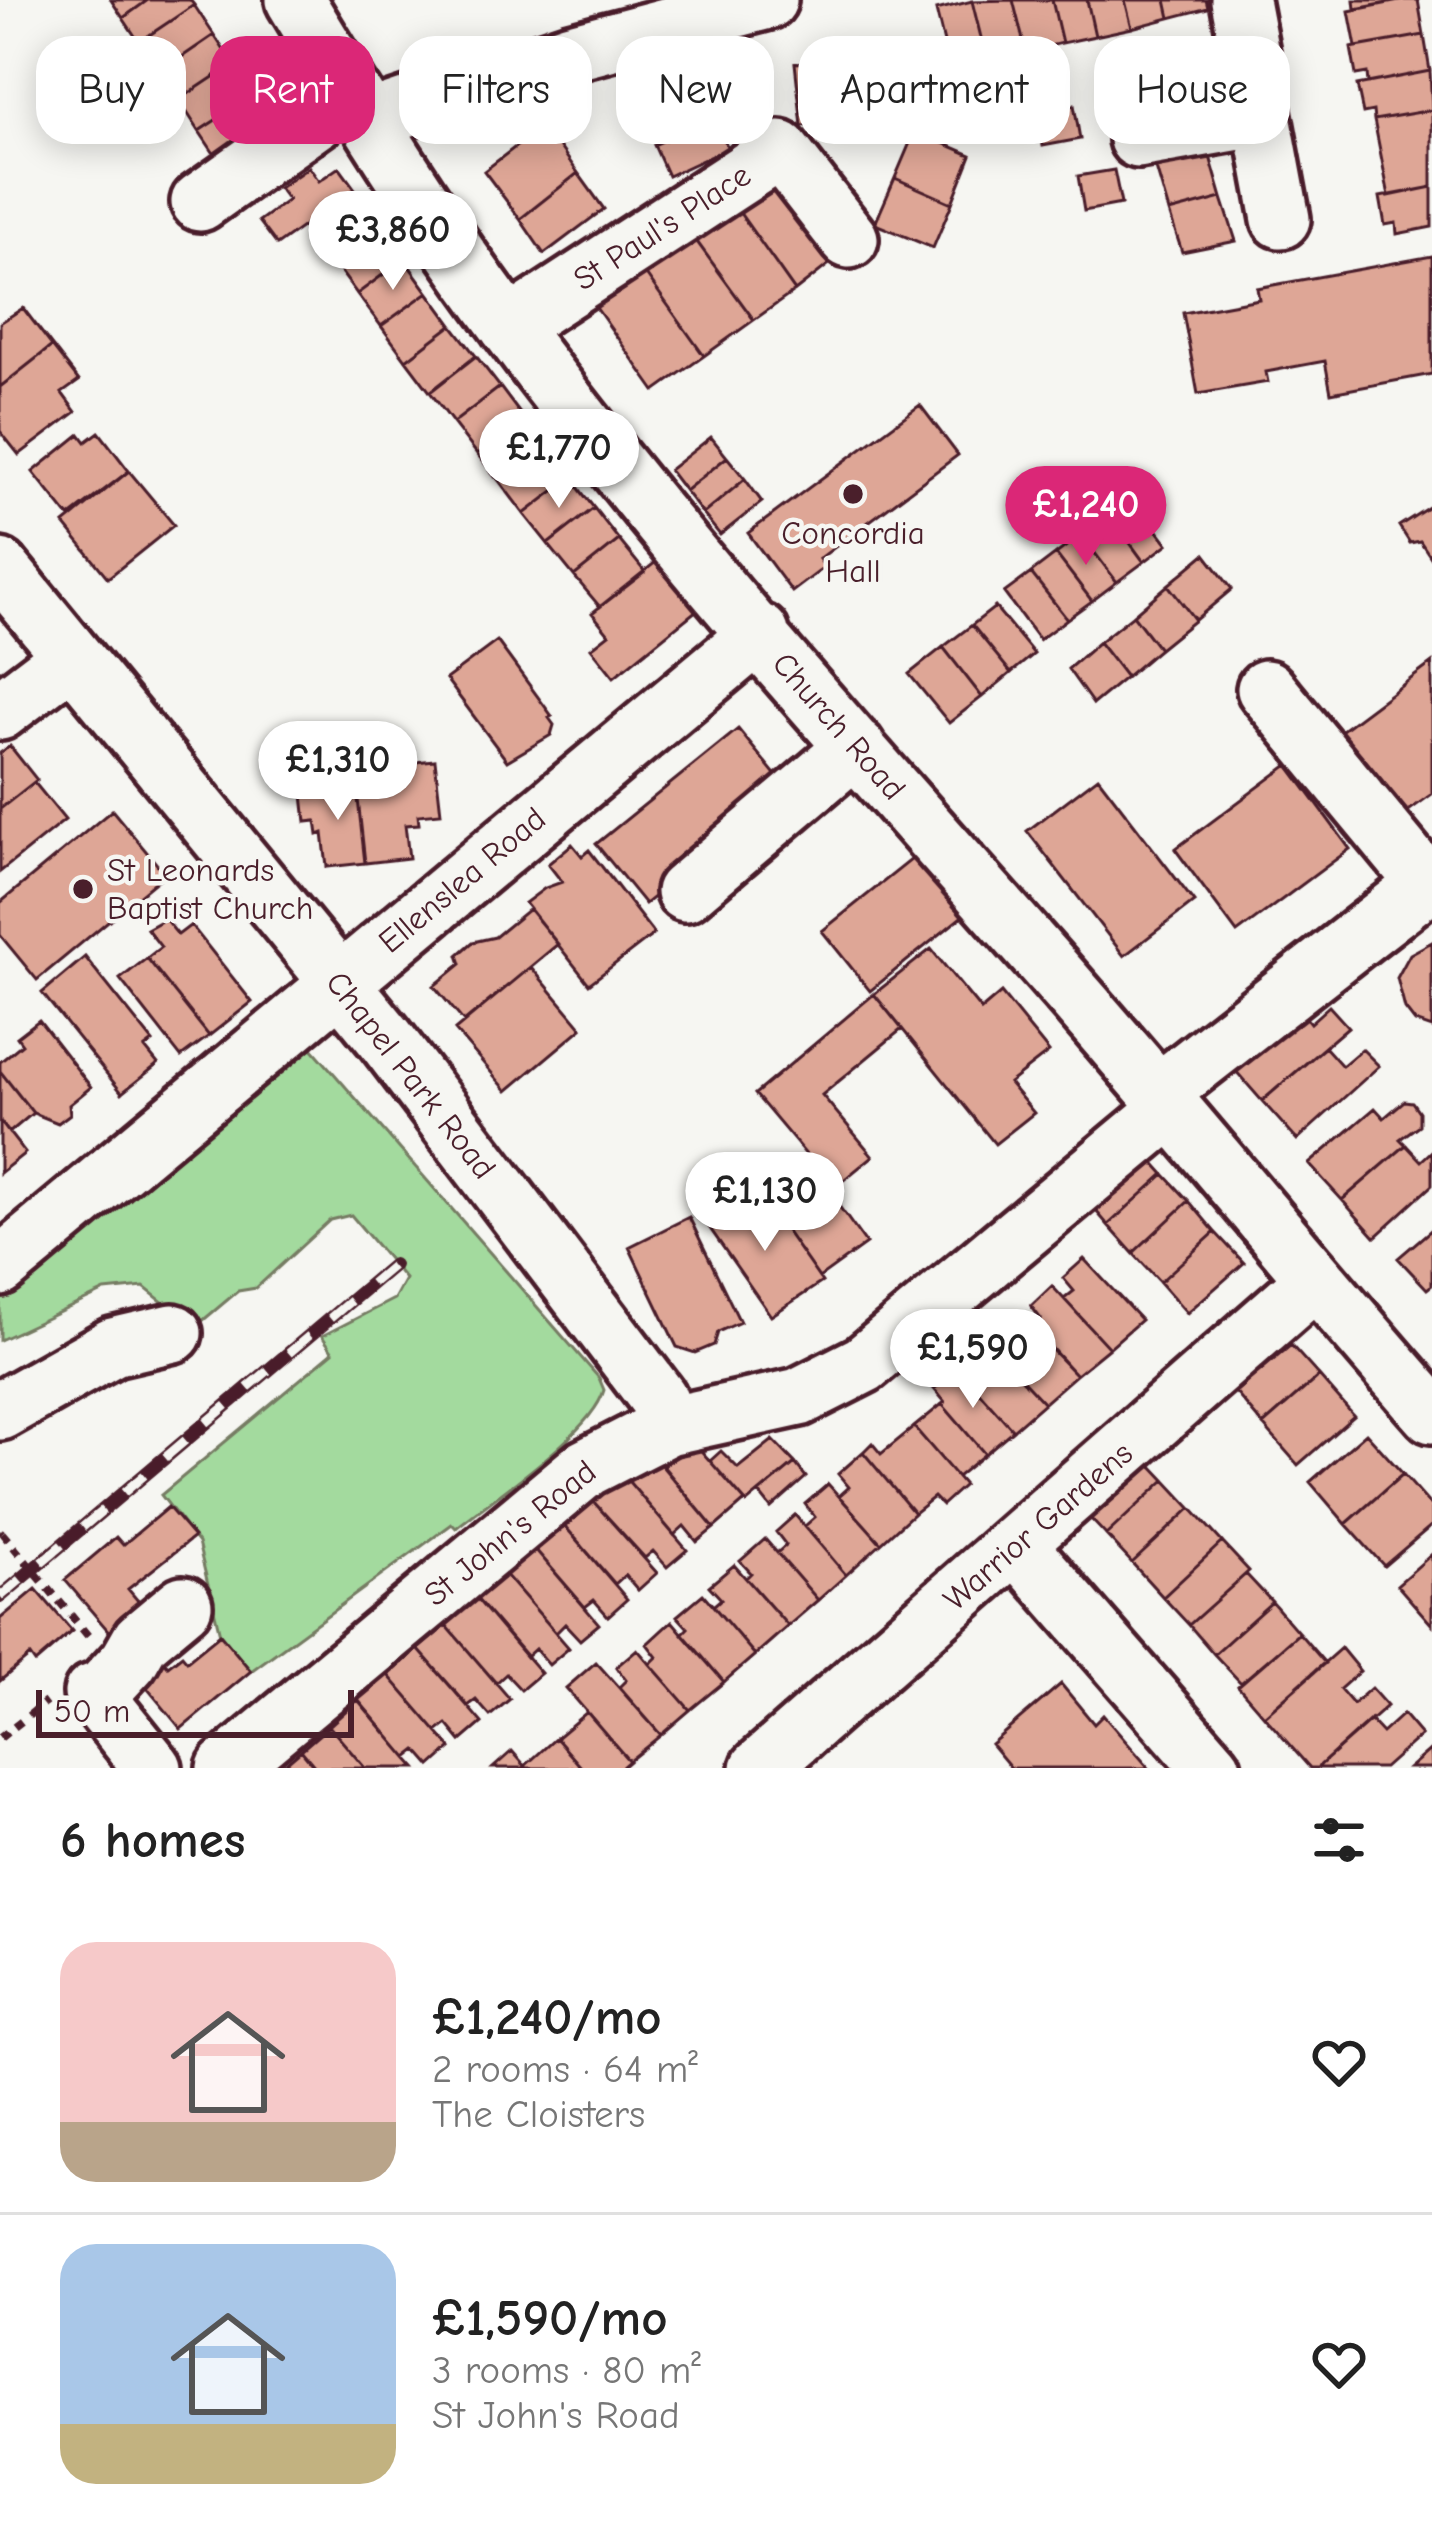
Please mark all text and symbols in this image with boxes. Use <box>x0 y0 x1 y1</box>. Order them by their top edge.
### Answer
chip: Buy <box>36 36 186 144</box>
chip: Rent <box>210 36 375 144</box>
chip: Filters <box>399 36 592 144</box>
chip: New <box>616 36 774 144</box>
chip: Apartment <box>798 36 1070 144</box>
chip: House <box>1094 36 1290 144</box>
street label: St Paul's Place <box>566 156 758 298</box>
pin: £3,860 <box>295 191 491 293</box>
text: £3,860 <box>335 207 451 252</box>
pin: £1,770 <box>461 409 657 511</box>
text: £1,770 <box>506 425 612 470</box>
pin: £1,240 <box>988 466 1184 568</box>
marker: Concordia Hall <box>840 481 866 507</box>
text: £1,240 <box>1032 482 1140 527</box>
place label: Concordia Hall <box>781 514 925 590</box>
street label: Church Road <box>765 645 913 807</box>
pin: £1,310 <box>240 721 436 823</box>
text: £1,310 <box>285 737 391 782</box>
street label: Ellenslea Road <box>371 799 553 961</box>
place label: St Leonards Baptist Church <box>107 851 313 927</box>
marker: St Leonards Baptist Church <box>70 876 96 902</box>
street label: Chapel Park Road <box>318 964 504 1186</box>
pin: £1,130 <box>667 1152 863 1254</box>
text: £1,130 <box>712 1168 818 1213</box>
pin: £1,590 <box>875 1309 1071 1411</box>
text: £1,590 <box>917 1325 1029 1370</box>
street label: Warrior Gardens <box>936 1434 1140 1618</box>
street label: St John's Road <box>417 1452 603 1614</box>
scale bar <box>36 1684 354 1737</box>
text: 50 m <box>54 1692 130 1730</box>
icon: filters <box>1306 1807 1372 1873</box>
text: 6 homes <box>60 1811 245 1870</box>
text: £1,240/mo <box>432 1988 662 2047</box>
icon: home <box>156 1990 300 2134</box>
icon: heart <box>1306 2029 1372 2095</box>
text: 2 rooms · 64 m² <box>432 2047 698 2092</box>
text: The Cloisters <box>432 2092 645 2137</box>
text: £1,590/mo <box>432 2289 668 2348</box>
icon: home <box>156 2292 300 2436</box>
icon: heart <box>1306 2331 1372 2397</box>
text: 3 rooms · 80 m² <box>432 2348 701 2393</box>
text: St John's Road <box>432 2393 680 2438</box>

